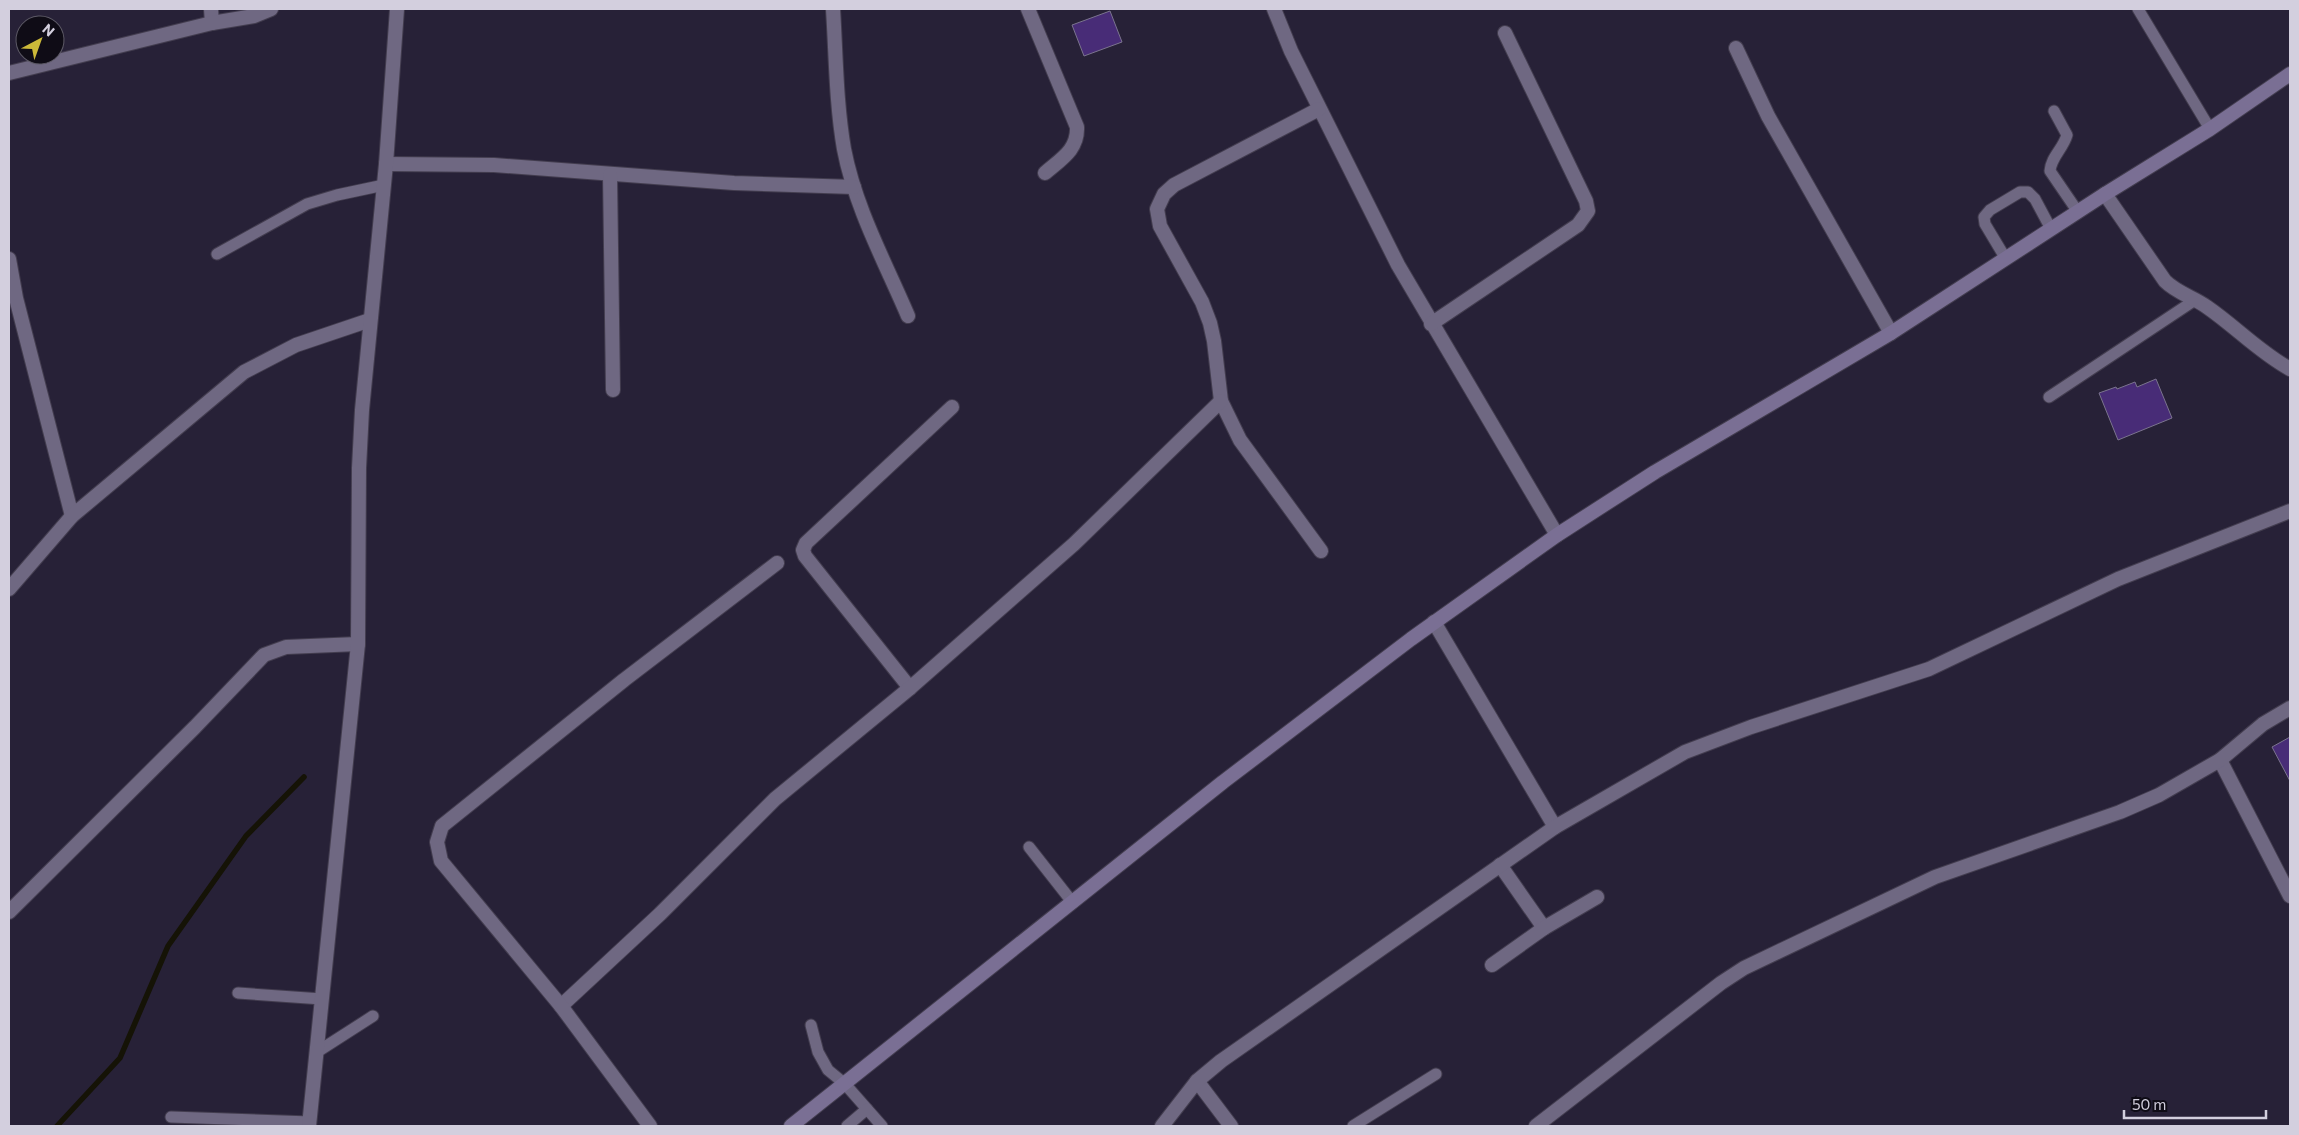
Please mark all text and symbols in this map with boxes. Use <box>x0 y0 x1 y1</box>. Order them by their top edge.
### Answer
north arrow <box>15 15 65 65</box>
text: N <box>39 20 58 40</box>
scale bar <box>2124 1088 2266 1120</box>
text: 50 m <box>2132 1095 2166 1113</box>

